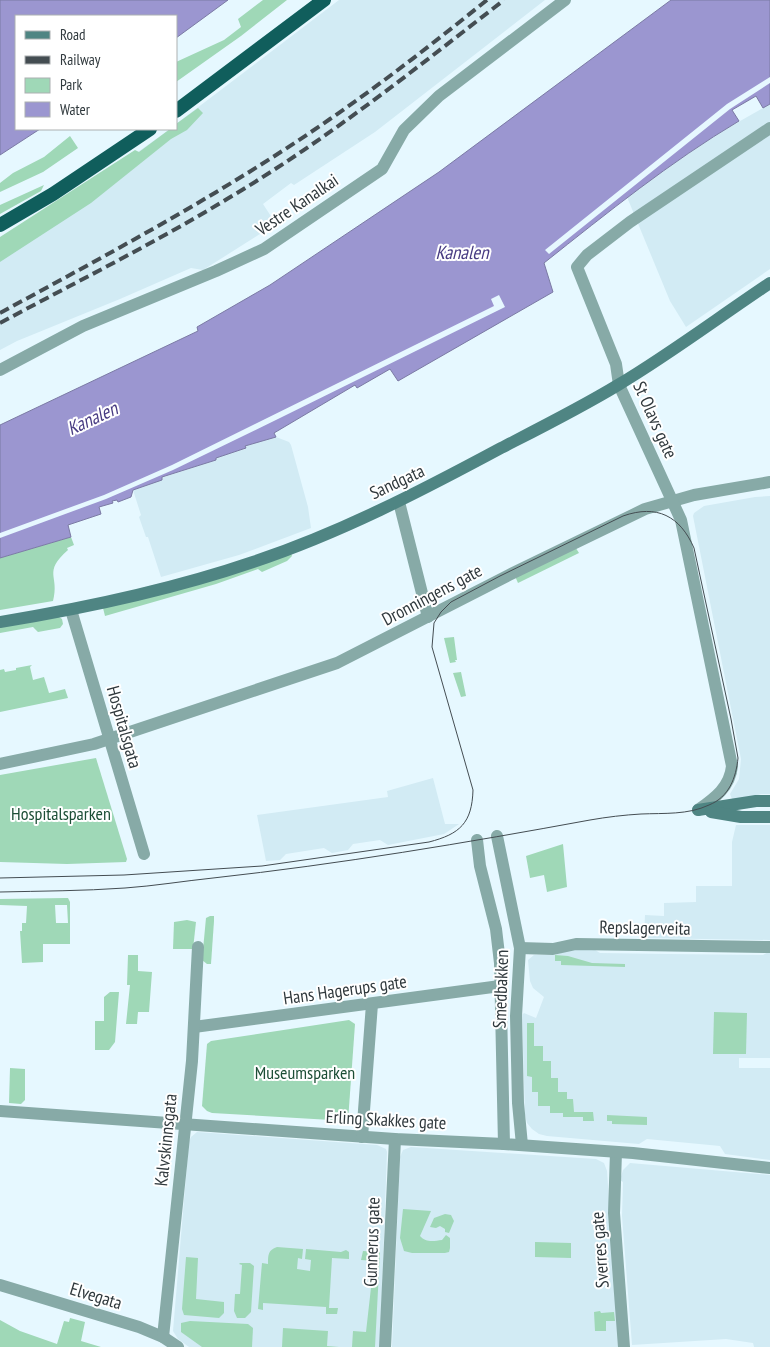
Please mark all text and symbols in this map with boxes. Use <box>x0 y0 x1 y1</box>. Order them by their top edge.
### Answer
legend <box>15 15 178 130</box>
text: Road <box>60 25 86 44</box>
text: Railway <box>60 50 101 69</box>
text: Park <box>60 75 82 94</box>
text: Water <box>60 100 91 119</box>
street label: Vestre Kanalkai <box>250 168 343 241</box>
water label: Kanalen <box>435 240 490 264</box>
street label: St Olavs gate <box>628 378 683 462</box>
water label: Kanalen <box>63 395 123 440</box>
street label: Sandgata <box>366 459 428 504</box>
street label: Dronningens gate <box>378 559 486 631</box>
street label: Hospitalsgata <box>102 683 147 771</box>
park label: Hospitalsparken <box>11 802 111 825</box>
street label: Repslagerveita <box>599 915 691 940</box>
street label: Smedbakken <box>488 949 513 1029</box>
street label: Hans Hagerups gate <box>282 969 408 1010</box>
park label: Museumsparken <box>255 1061 355 1084</box>
street label: Kalvskinnsgata <box>149 1093 182 1187</box>
street label: Erling Skakkes gate <box>325 1105 447 1134</box>
street label: Gunnerus gate <box>358 1197 385 1287</box>
street label: Sverres gate <box>585 1211 614 1289</box>
street label: Elvegata <box>67 1277 125 1314</box>

